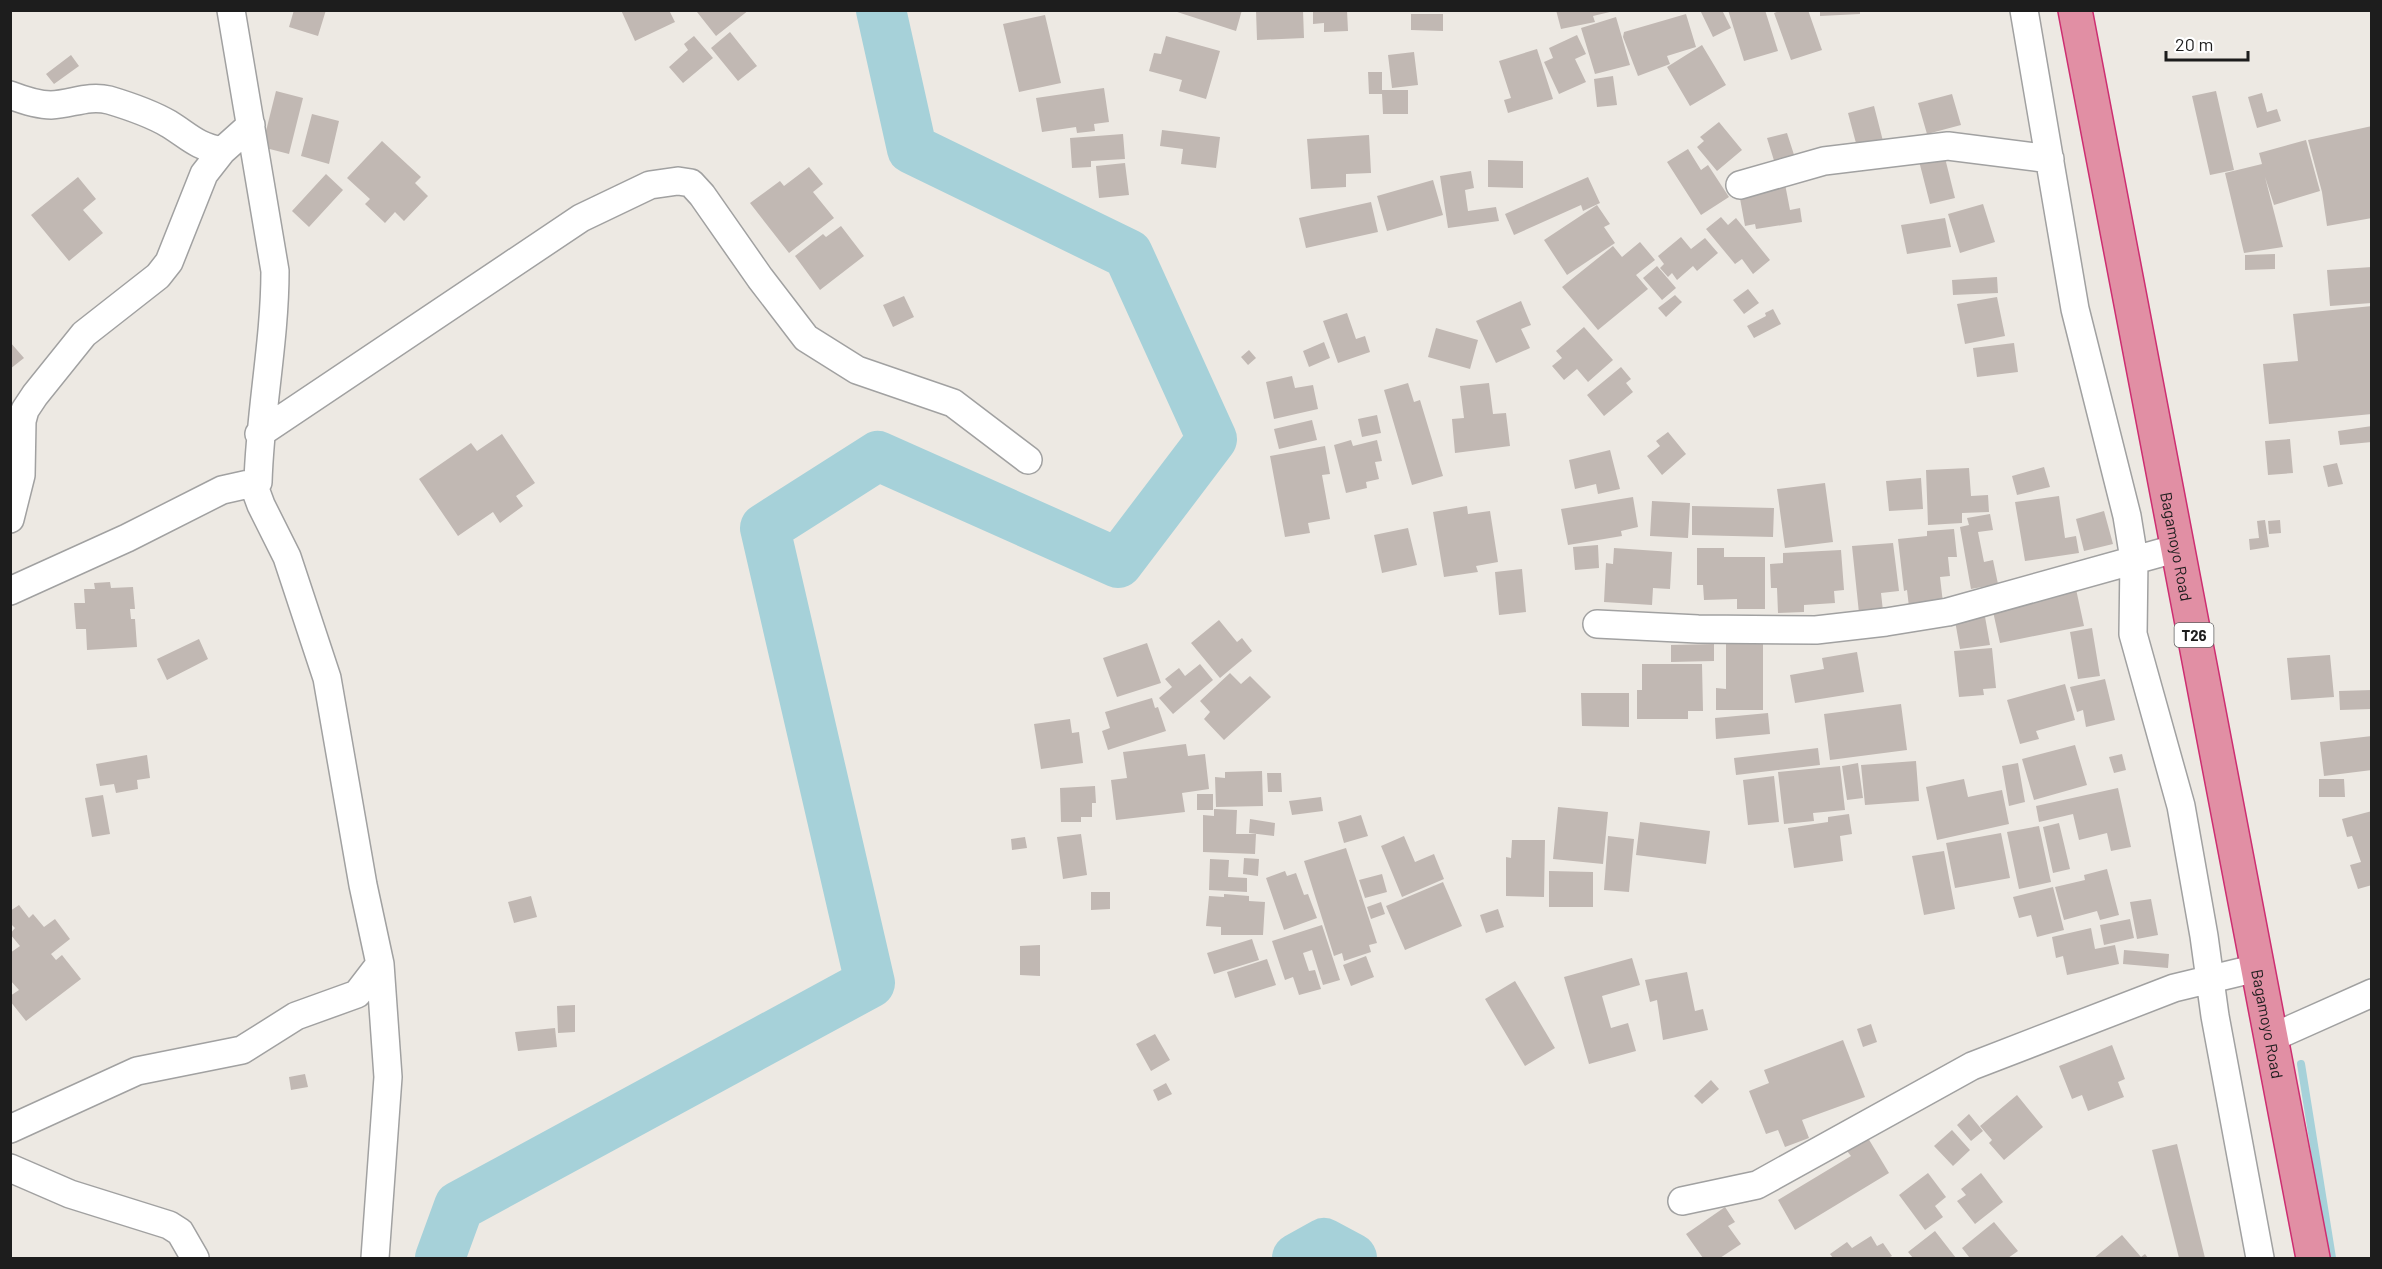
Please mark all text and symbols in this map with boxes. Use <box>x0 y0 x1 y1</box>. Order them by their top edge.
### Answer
scale bar <box>2166 24 2248 62</box>
text: 20 m <box>2175 33 2213 55</box>
street label: Bagamoyo Road <box>2158 490 2197 603</box>
road number: T26 <box>2174 623 2214 647</box>
street label: Bagamoyo Road <box>2249 967 2288 1080</box>

